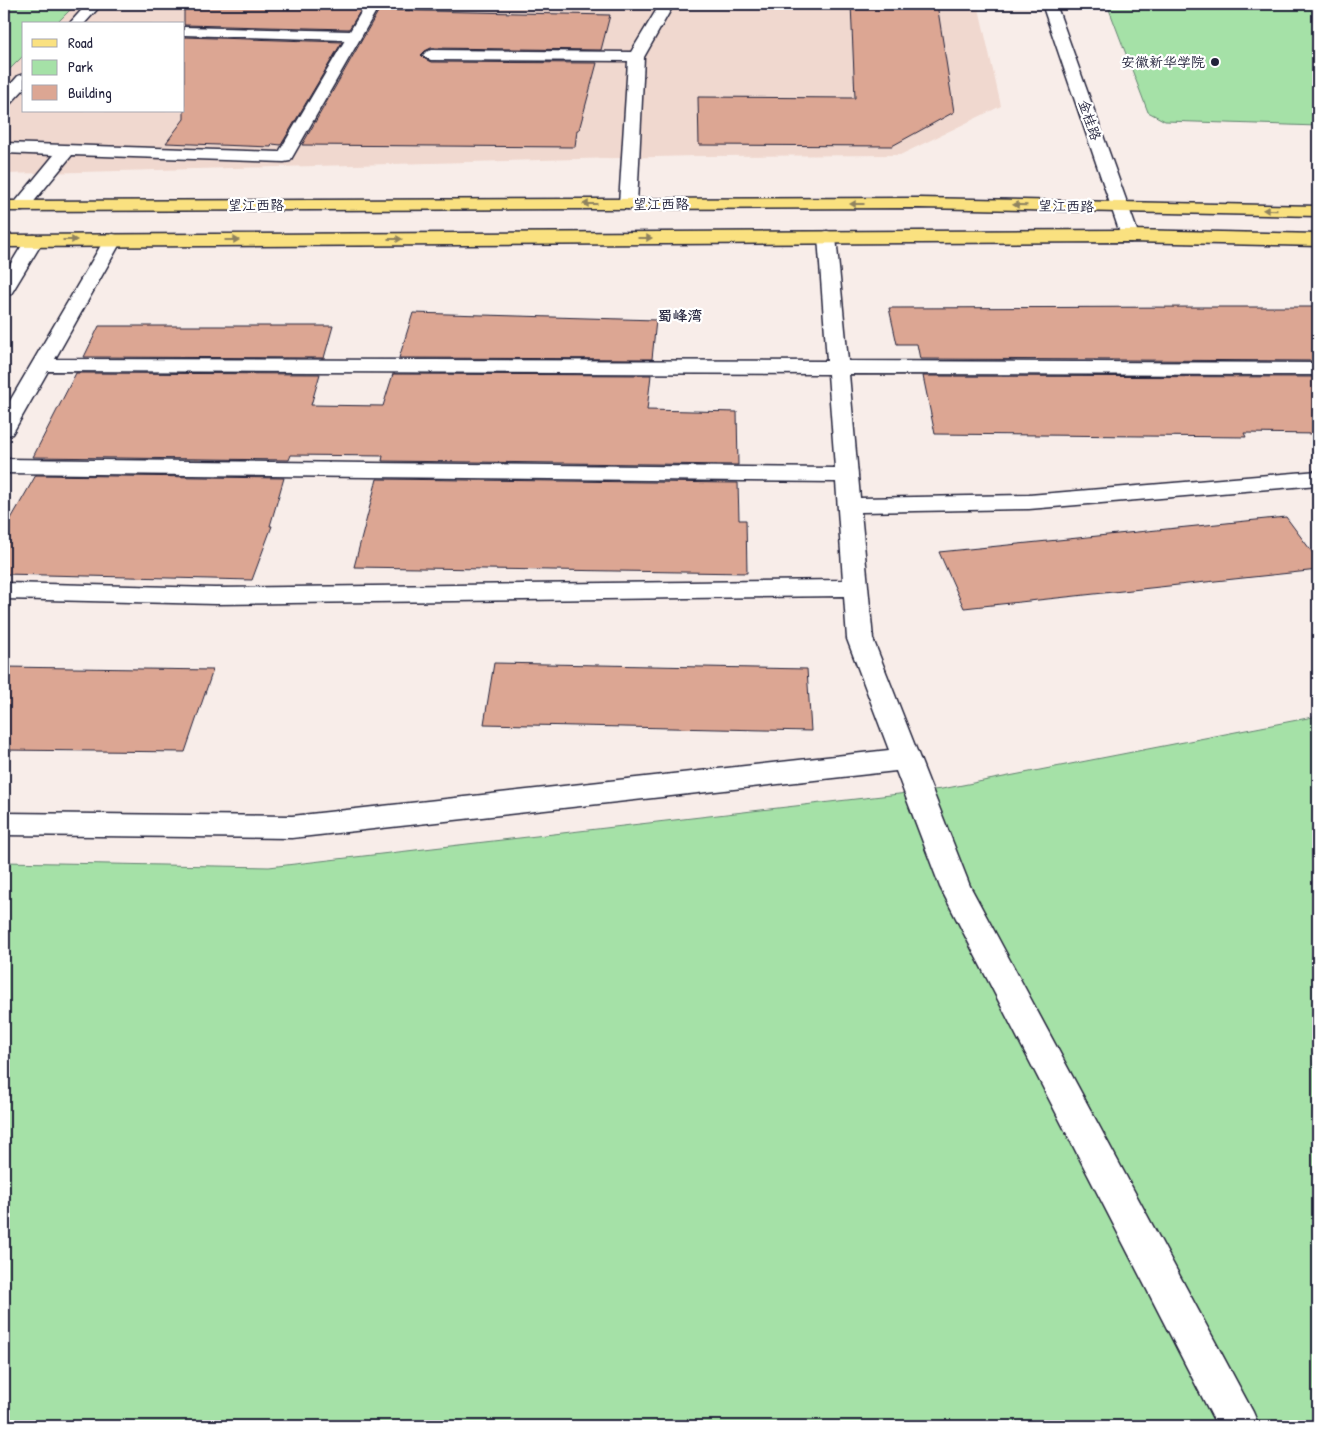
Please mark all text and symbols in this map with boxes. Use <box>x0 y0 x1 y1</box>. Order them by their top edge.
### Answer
legend <box>22 22 185 112</box>
text: Road <box>68 32 93 53</box>
place label: 安徽新华学院 <box>1121 52 1205 71</box>
text: Park <box>68 56 93 77</box>
marker: 安徽新华学院 <box>1209 56 1221 68</box>
text: Building <box>68 82 112 103</box>
street label: 金桂路 <box>1075 97 1106 143</box>
street label: 望江西路 <box>633 194 689 213</box>
street label: 望江西路 <box>228 195 284 214</box>
street label: 望江西路 <box>1038 196 1094 215</box>
one-way arrow <box>581 200 597 208</box>
one-way arrow <box>849 200 865 208</box>
one-way arrow <box>1011 201 1027 209</box>
one-way arrow <box>1261 206 1277 214</box>
one-way arrow <box>637 234 653 242</box>
one-way arrow <box>387 235 403 243</box>
one-way arrow <box>62 236 78 244</box>
one-way arrow <box>225 236 241 244</box>
district label: 蜀峰湾 <box>657 305 703 326</box>

